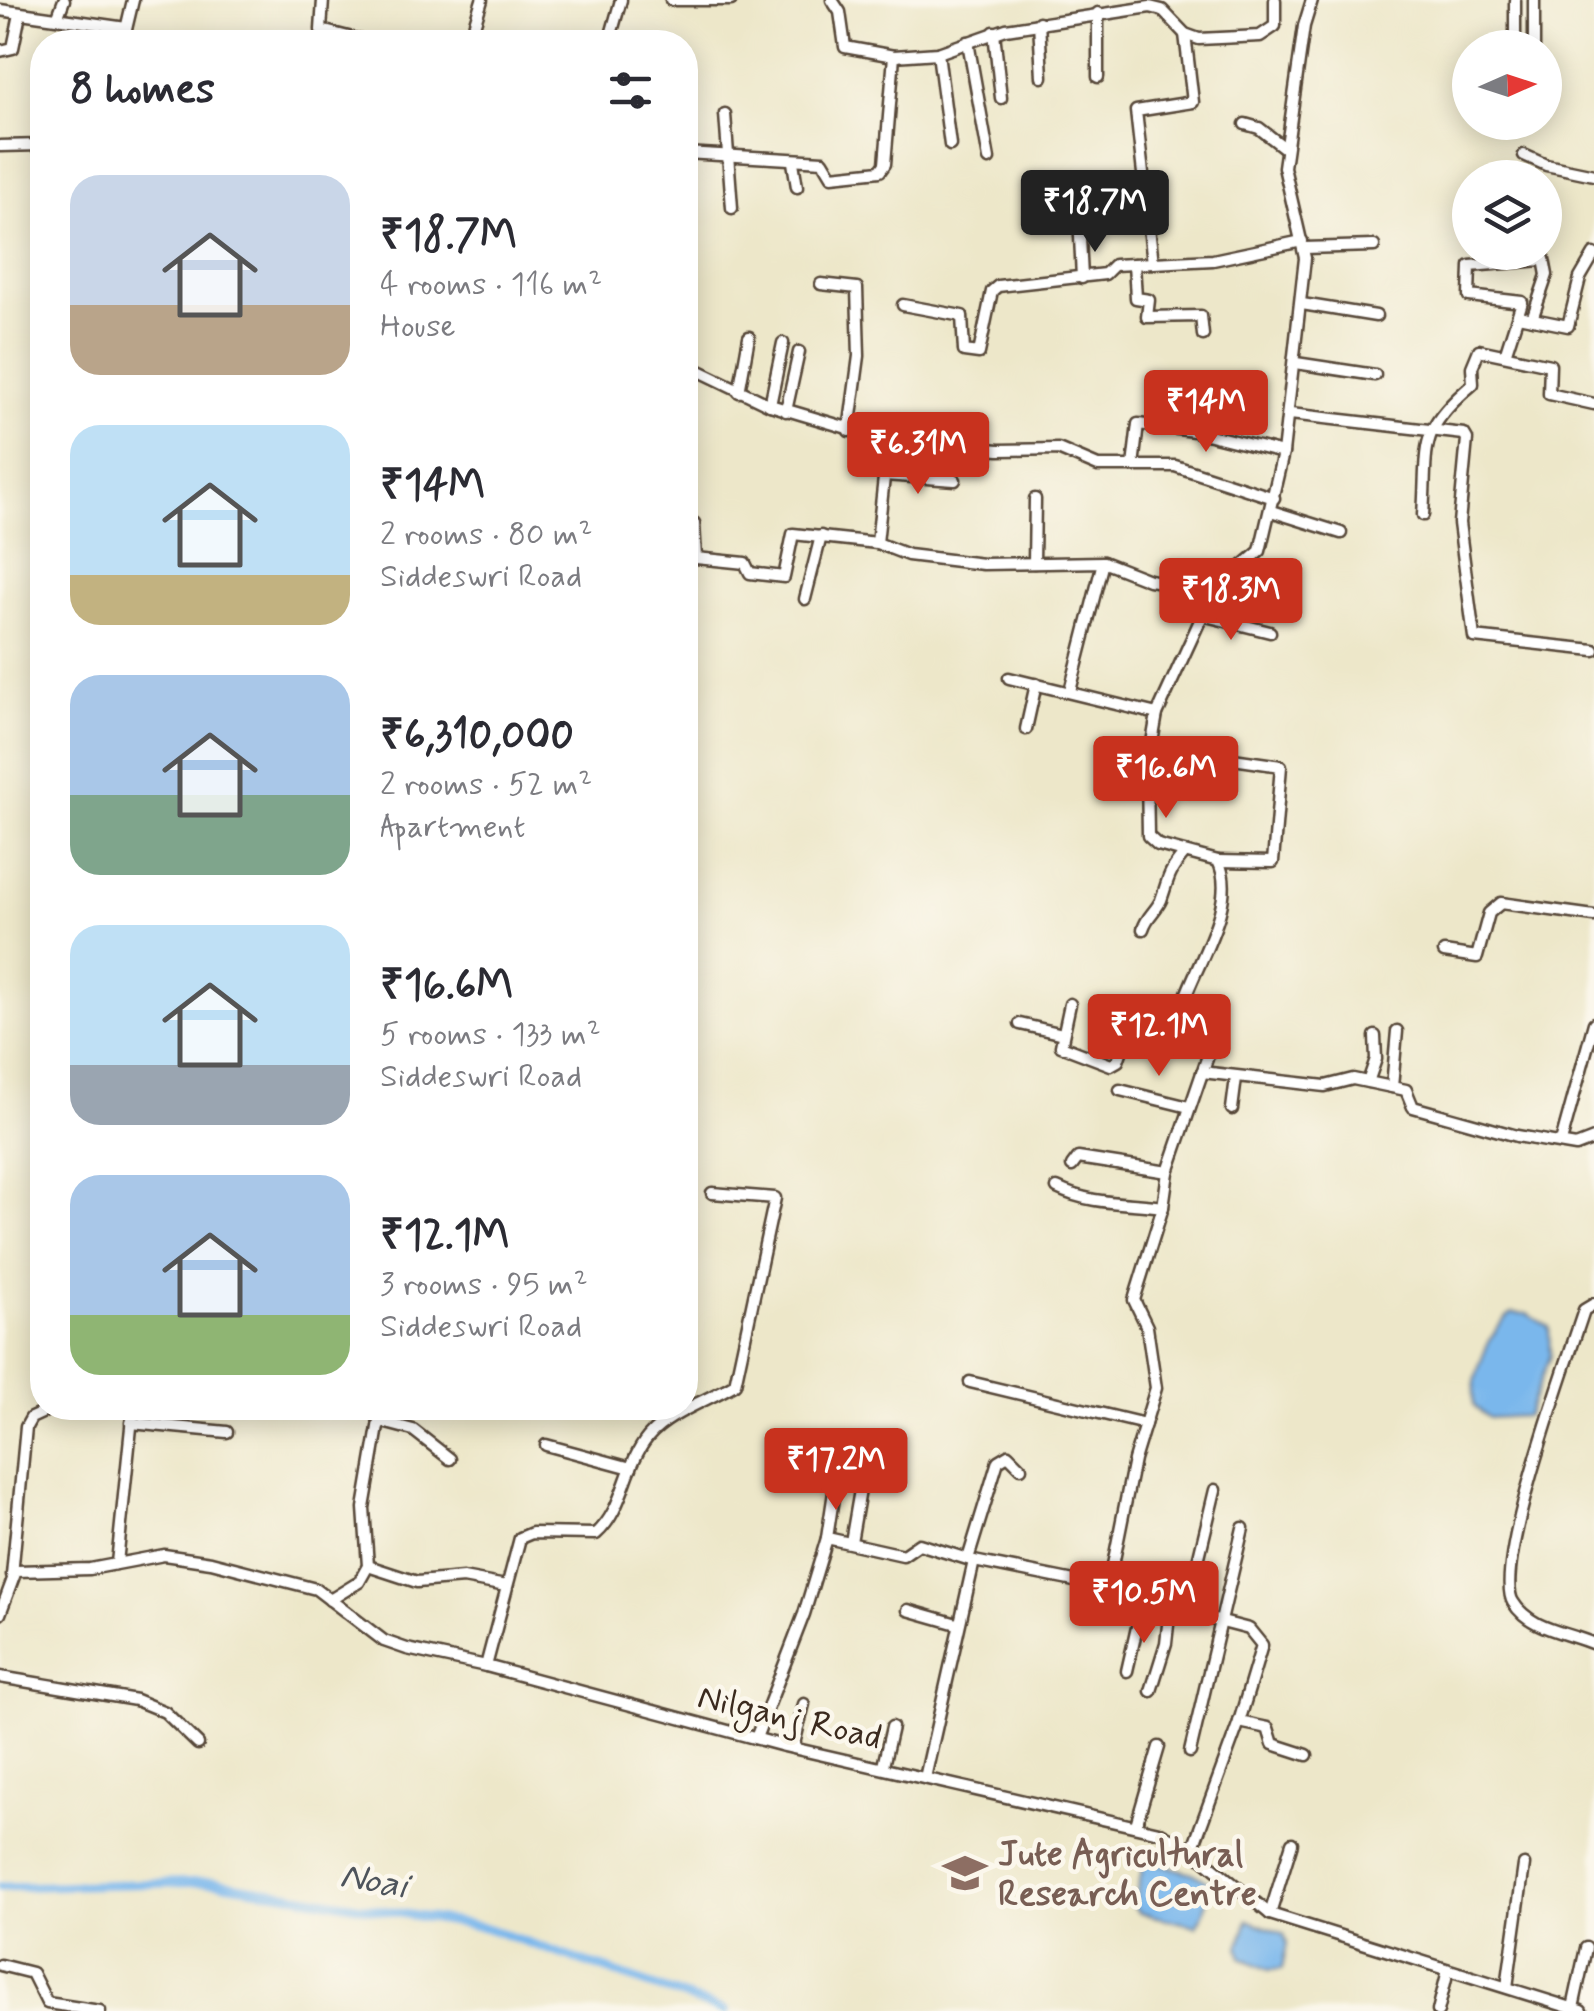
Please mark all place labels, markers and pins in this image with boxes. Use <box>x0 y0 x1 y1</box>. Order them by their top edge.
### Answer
pin: ₹18.7M <box>1014 170 1176 255</box>
pin: ₹14M <box>1147 370 1265 455</box>
pin: ₹6.31M <box>837 412 999 497</box>
pin: ₹18.3M <box>1150 558 1312 643</box>
pin: ₹16.6M <box>1085 736 1247 821</box>
pin: ₹12.1M <box>1078 994 1240 1079</box>
pin: ₹17.2M <box>755 1428 917 1513</box>
pin: ₹10.5M <box>1063 1561 1225 1646</box>
place label: Jute Agricultural Research Centre <box>998 1832 1257 1918</box>
school or university icon: Jute Agricultural Research Centre <box>941 1849 989 1897</box>

